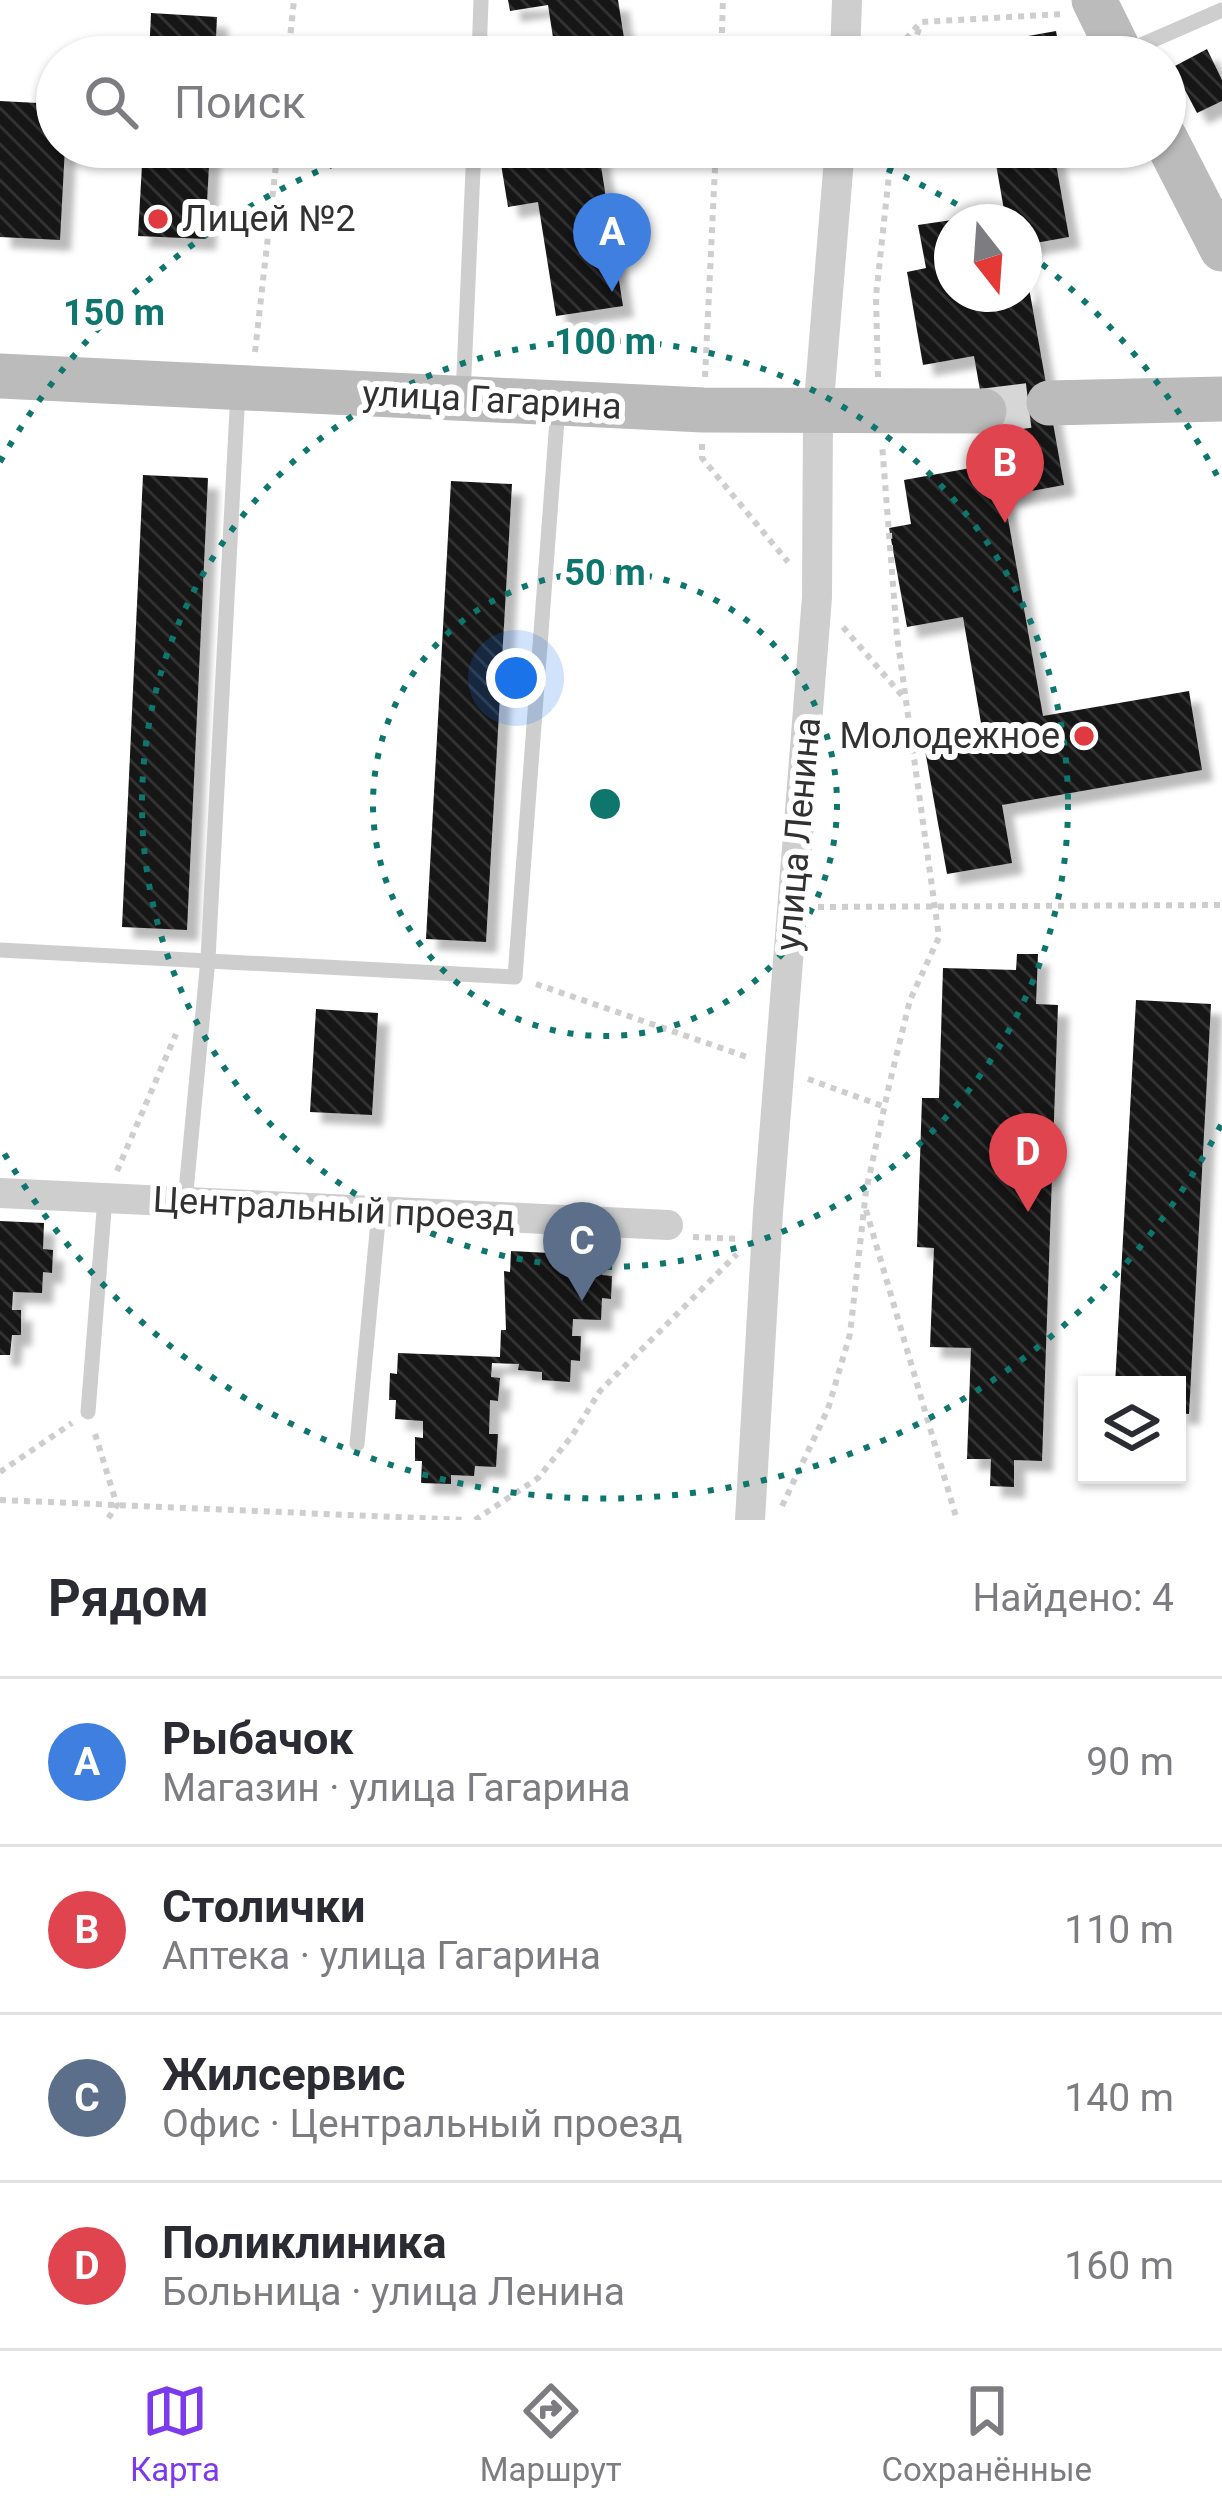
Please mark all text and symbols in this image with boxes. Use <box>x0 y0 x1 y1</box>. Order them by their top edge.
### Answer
search box <box>36 36 1186 168</box>
icon: search <box>78 69 144 135</box>
text: Поиск <box>174 76 306 129</box>
pin: A <box>573 193 651 292</box>
place label: Лицей №2 <box>182 198 356 240</box>
north arrow <box>934 204 1042 312</box>
marker: Лицей №2 <box>145 206 171 232</box>
text: 150 m <box>63 292 165 334</box>
text: 100 m <box>554 321 656 363</box>
street label: улица Гагарина <box>361 372 623 428</box>
pin: B <box>966 424 1044 523</box>
text: 50 m <box>564 552 646 594</box>
your location <box>486 648 546 708</box>
place label: Молодежное <box>839 715 1060 757</box>
street label: улица Ленина <box>767 716 829 952</box>
marker: Молодежное <box>1071 723 1097 749</box>
centre of rings <box>584 783 626 825</box>
pin: D <box>989 1113 1067 1212</box>
street label: Центральный проезд <box>152 1179 516 1239</box>
pin: C <box>543 1202 621 1301</box>
map controls <box>1078 1376 1186 1484</box>
button: layers <box>1078 1376 1186 1484</box>
text: Рядом <box>48 1569 209 1628</box>
text: Найдено: 4 <box>972 1575 1174 1621</box>
text: Рыбачок <box>162 1712 354 1765</box>
text: A <box>74 1739 100 1785</box>
text: 90 m <box>1086 1739 1174 1785</box>
text: Магазин · улица Гагарина <box>162 1765 631 1811</box>
text: Столички <box>162 1880 365 1933</box>
text: B <box>75 1907 99 1953</box>
text: 110 m <box>1064 1907 1174 1953</box>
text: Аптека · улица Гагарина <box>162 1933 601 1979</box>
text: Жилсервис <box>162 2048 405 2101</box>
text: C <box>74 2075 100 2121</box>
text: 140 m <box>1064 2075 1174 2121</box>
text: Офис · Центральный проезд <box>162 2101 683 2147</box>
text: Поликлиника <box>162 2216 447 2269</box>
text: D <box>74 2243 100 2289</box>
text: 160 m <box>1064 2243 1174 2289</box>
text: Больница · улица Ленина <box>162 2269 625 2315</box>
tab: Карта <box>130 2378 220 2489</box>
tab: Маршрут <box>480 2378 622 2489</box>
tab: Сохранённые <box>882 2378 1092 2489</box>

